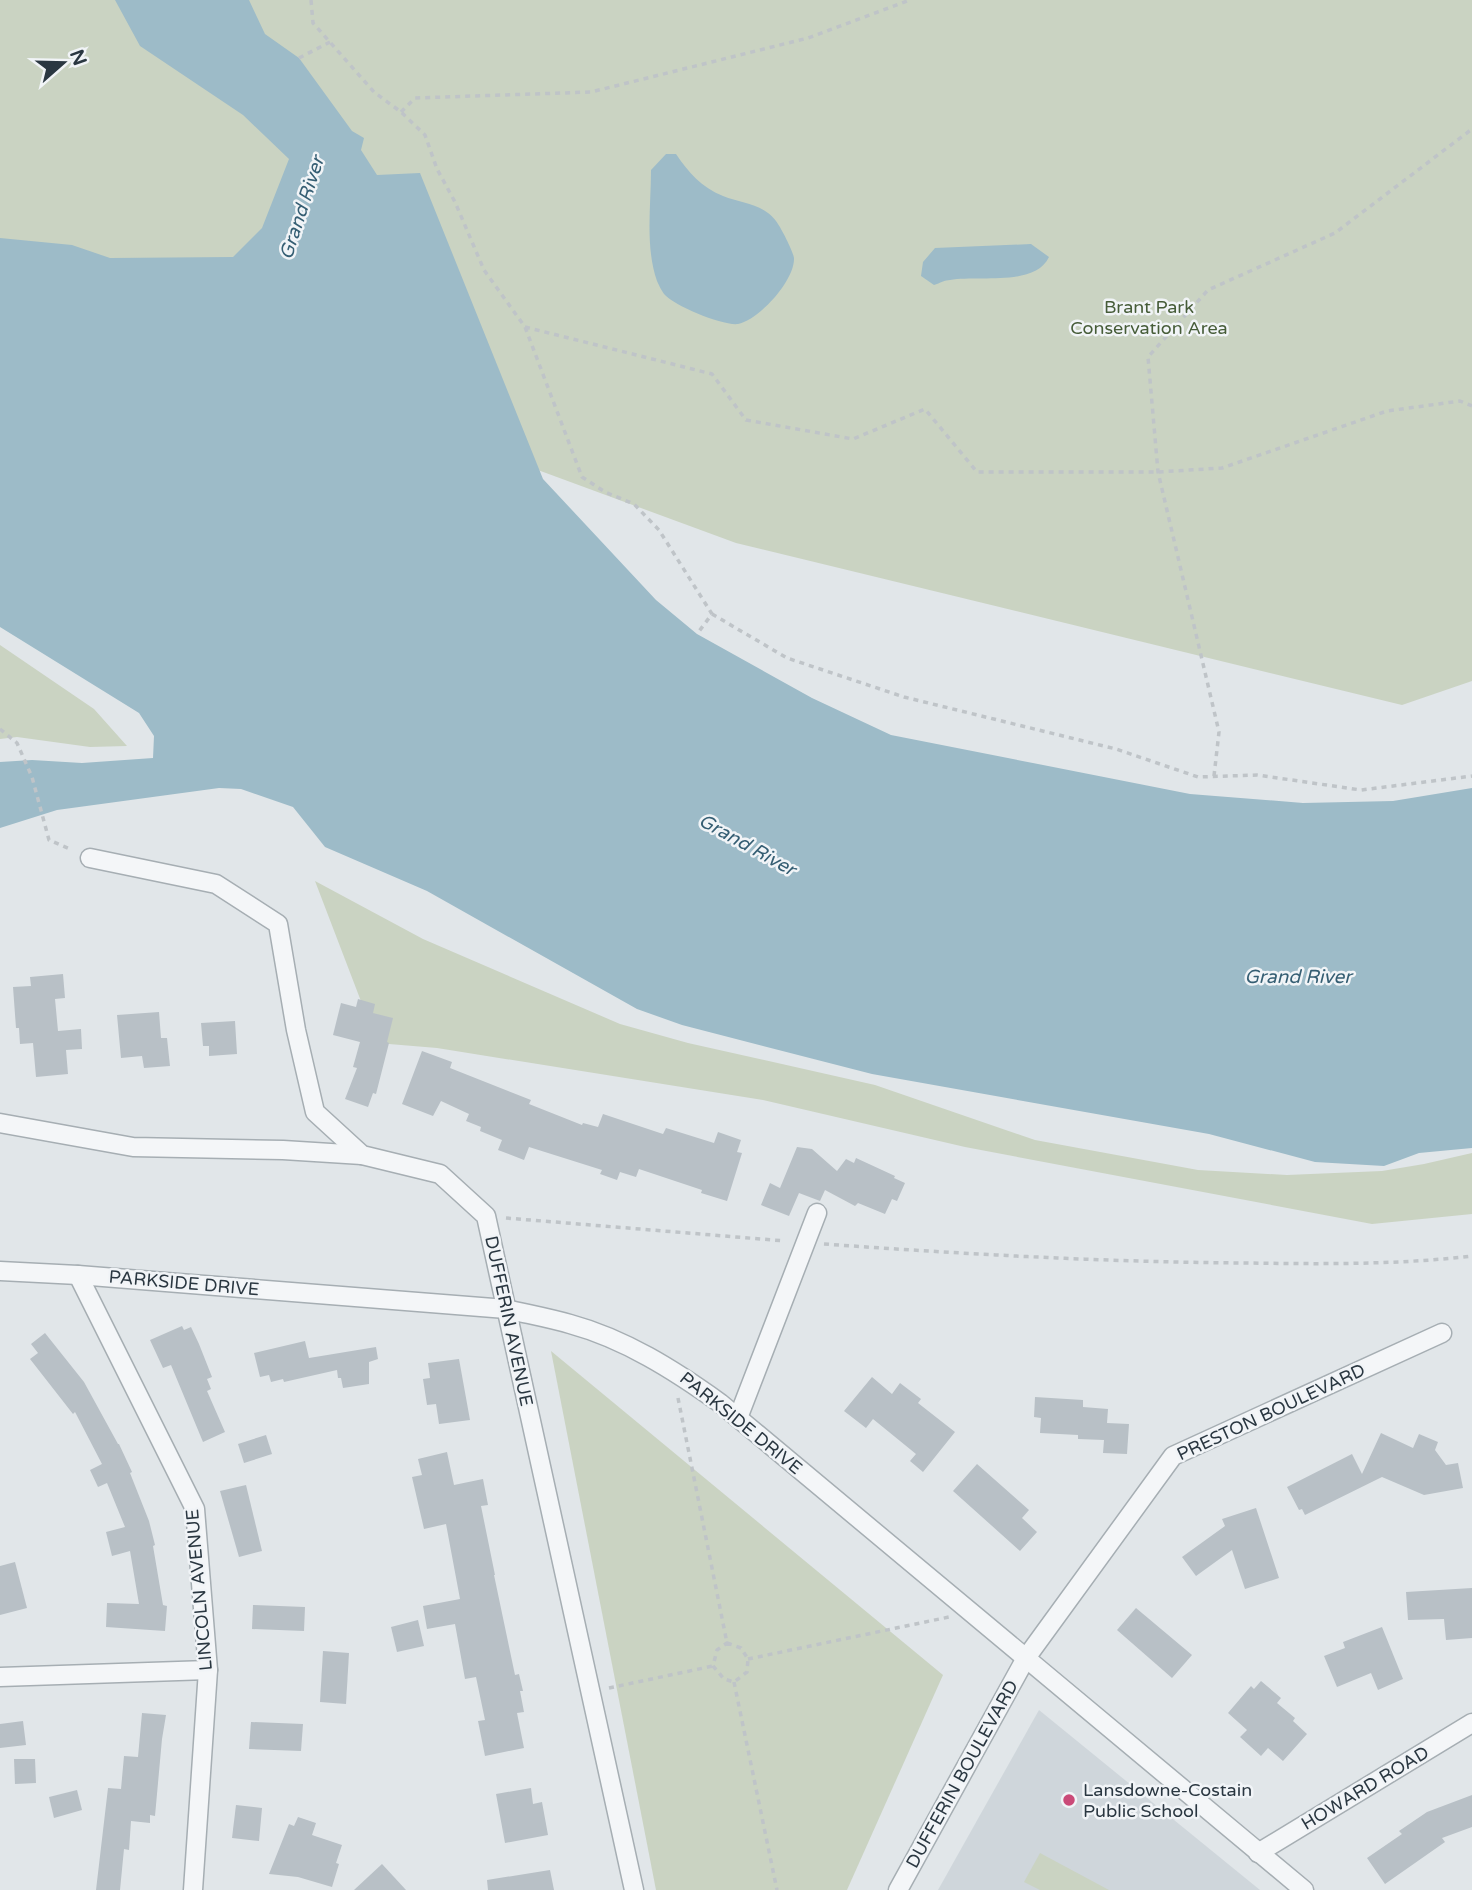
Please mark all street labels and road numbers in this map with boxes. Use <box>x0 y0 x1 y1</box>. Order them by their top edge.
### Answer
street label: DUFFERIN AVENUE <box>480 1234 538 1408</box>
street label: PARKSIDE DRIVE <box>108 1265 260 1301</box>
street label: PRESTON BOULEVARD <box>1173 1359 1369 1465</box>
street label: PARKSIDE DRIVE <box>675 1367 807 1479</box>
street label: LINCOLN AVENUE <box>181 1508 217 1672</box>
street label: DUFFERIN BOULEVARD <box>901 1676 1023 1872</box>
street label: HOWARD ROAD <box>1297 1741 1433 1835</box>

